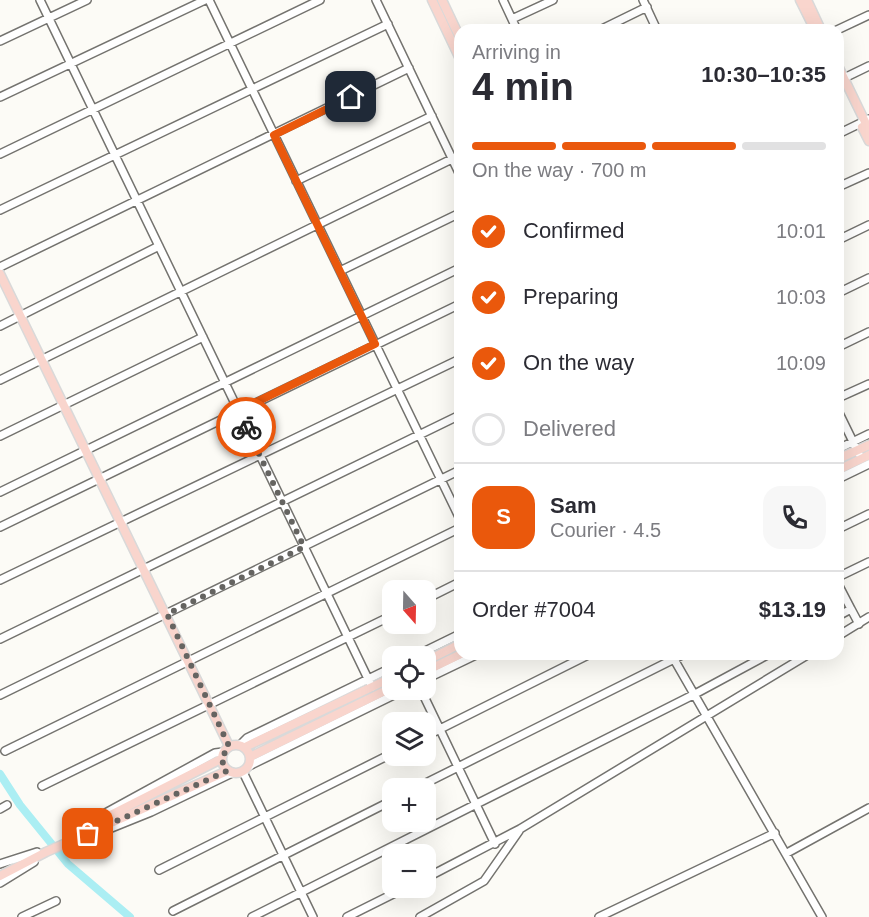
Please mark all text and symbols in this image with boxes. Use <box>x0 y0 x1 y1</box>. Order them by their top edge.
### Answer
text: Arriving in <box>472 41 561 63</box>
text: 10:30–10:35 <box>701 62 826 87</box>
text: 4 min <box>472 65 574 108</box>
pin <box>325 71 376 122</box>
icon: home <box>334 80 367 113</box>
text: On the way · 700 m <box>472 159 647 181</box>
icon: check <box>472 215 505 248</box>
text: Confirmed <box>523 218 624 243</box>
text: 10:01 <box>776 220 826 242</box>
icon: check <box>472 281 505 314</box>
text: Preparing <box>523 284 618 309</box>
text: 10:03 <box>776 286 826 308</box>
icon: check <box>472 347 505 380</box>
text: On the way <box>523 350 634 375</box>
text: 10:09 <box>776 352 826 374</box>
courier <box>216 397 276 457</box>
icon: bike <box>230 411 263 444</box>
text: Delivered <box>523 416 616 441</box>
button: phone <box>763 486 826 549</box>
text: Sam <box>550 493 596 518</box>
text: S <box>496 504 511 529</box>
text: Courier · 4.5 <box>550 519 661 541</box>
north arrow <box>382 580 436 634</box>
map controls <box>382 580 436 898</box>
text: Order #7004 <box>472 597 596 622</box>
text: $13.19 <box>759 597 826 622</box>
button: locate <box>382 646 436 700</box>
button: layers <box>382 712 436 766</box>
button: + <box>382 778 436 832</box>
pin <box>62 808 113 859</box>
icon: bag <box>71 817 104 850</box>
button: − <box>382 844 436 898</box>

